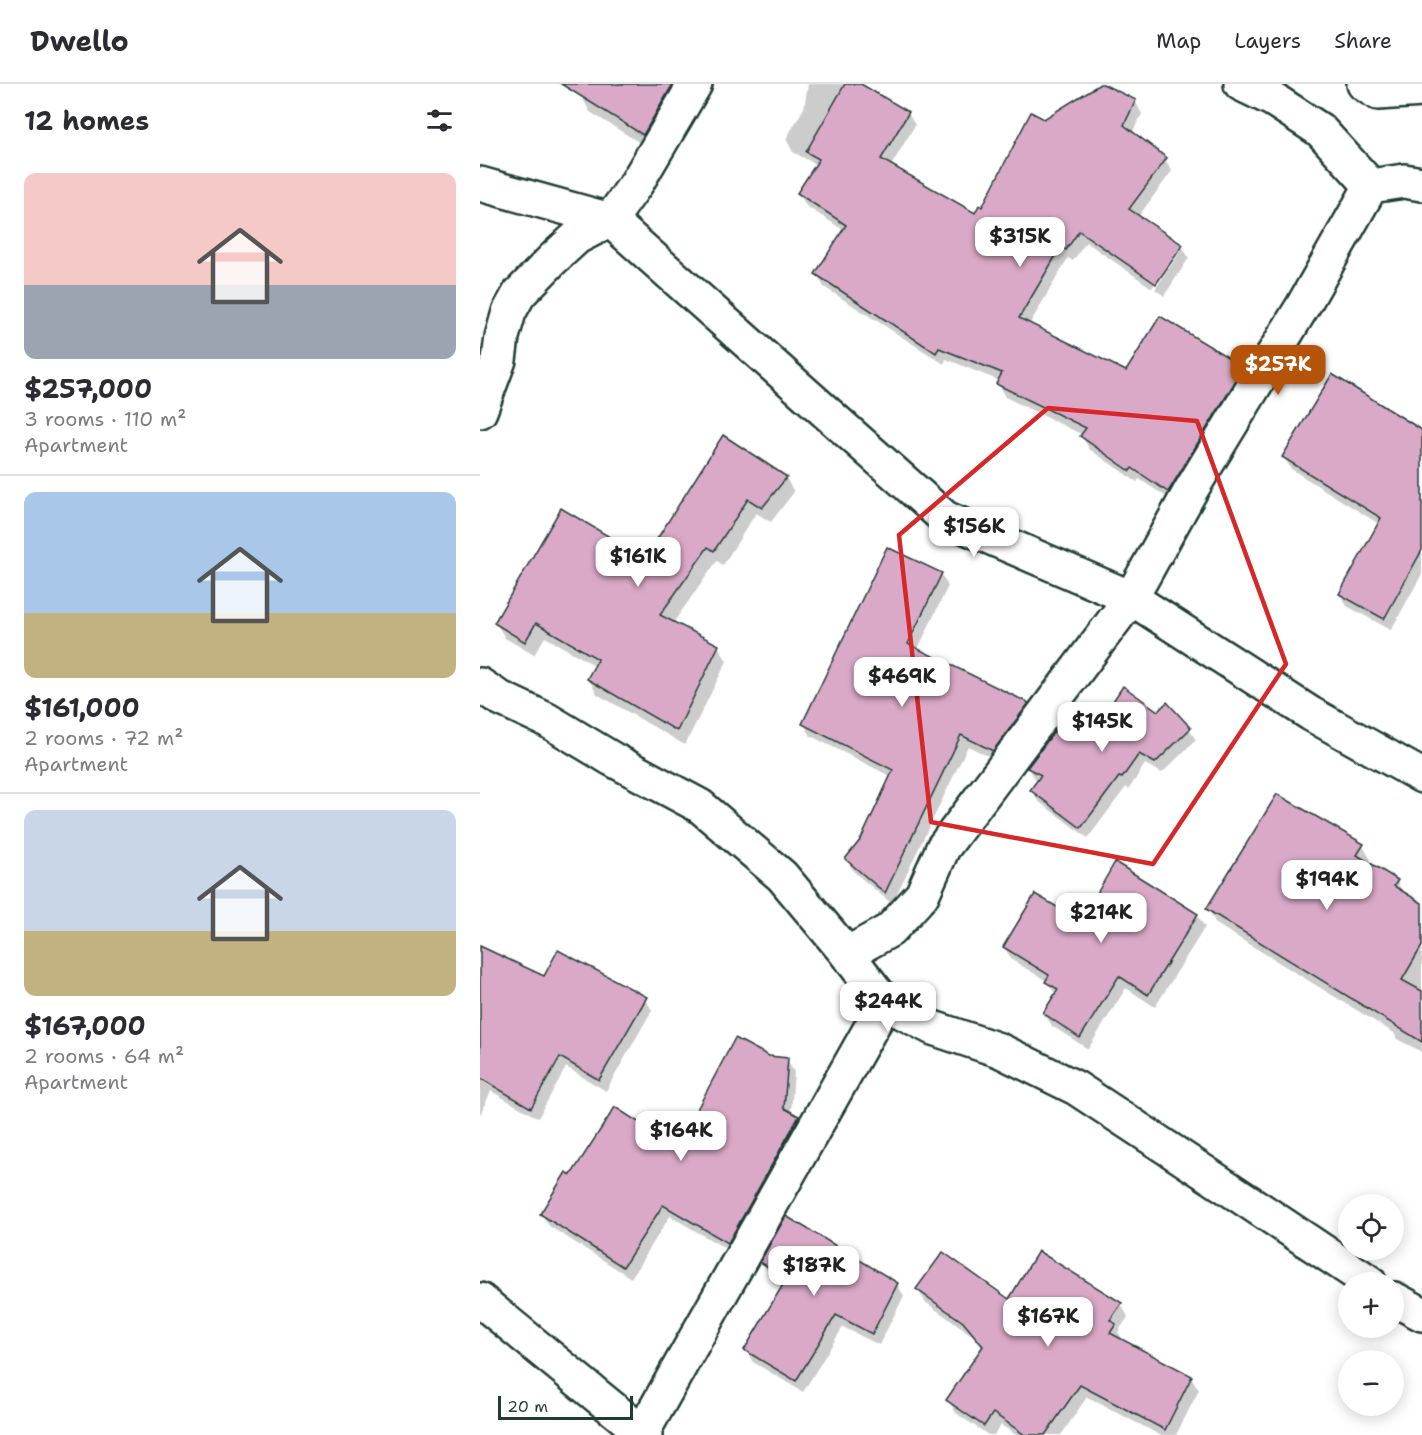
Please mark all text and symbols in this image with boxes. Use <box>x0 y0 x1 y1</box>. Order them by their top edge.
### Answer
text: Dwello <box>30 22 129 60</box>
text: Map <box>1156 27 1201 55</box>
text: Layers <box>1234 27 1301 55</box>
text: Share <box>1334 27 1392 55</box>
text: 12 homes <box>24 103 149 138</box>
icon: filters <box>423 104 456 137</box>
icon: home <box>186 212 294 320</box>
pin: $315K <box>978 217 1062 268</box>
text: $315K <box>989 223 1051 249</box>
pin: $257K <box>1236 345 1320 396</box>
text: $257K <box>1244 351 1312 377</box>
text: $257,000 <box>24 371 152 406</box>
text: 3 rooms · 110 m² <box>24 406 187 432</box>
text: Apartment <box>24 432 128 458</box>
pin: $156K <box>932 507 1016 558</box>
text: $156K <box>943 513 1005 539</box>
icon: home <box>186 531 294 639</box>
pin: $161K <box>596 537 680 588</box>
text: $161K <box>610 543 666 569</box>
pin: $469K <box>860 657 944 708</box>
text: $469K <box>868 663 936 689</box>
text: $161,000 <box>24 690 140 725</box>
pin: $145K <box>1060 702 1144 753</box>
text: $145K <box>1071 708 1133 734</box>
text: 2 rooms · 72 m² <box>24 725 183 751</box>
text: Apartment <box>24 751 128 777</box>
icon: home <box>186 849 294 957</box>
pin: $194K <box>1285 860 1369 911</box>
text: $194K <box>1295 866 1359 892</box>
pin: $214K <box>1059 893 1143 944</box>
text: $214K <box>1070 899 1132 925</box>
pin: $244K <box>846 982 930 1033</box>
text: $244K <box>854 988 922 1014</box>
text: $167,000 <box>24 1008 146 1043</box>
text: 2 rooms · 64 m² <box>24 1043 184 1069</box>
text: Apartment <box>24 1069 128 1095</box>
pin: $164K <box>639 1111 723 1162</box>
text: $164K <box>649 1117 713 1143</box>
map controls <box>1338 1194 1404 1416</box>
button: locate <box>1338 1194 1404 1260</box>
pin: $187K <box>772 1246 856 1297</box>
text: $187K <box>782 1252 846 1278</box>
button: + <box>1338 1272 1404 1338</box>
pin: $167K <box>1006 1297 1090 1348</box>
text: $167K <box>1017 1303 1079 1329</box>
button: − <box>1338 1350 1404 1416</box>
scale bar <box>498 1393 633 1420</box>
text: 20 m <box>507 1396 548 1417</box>

